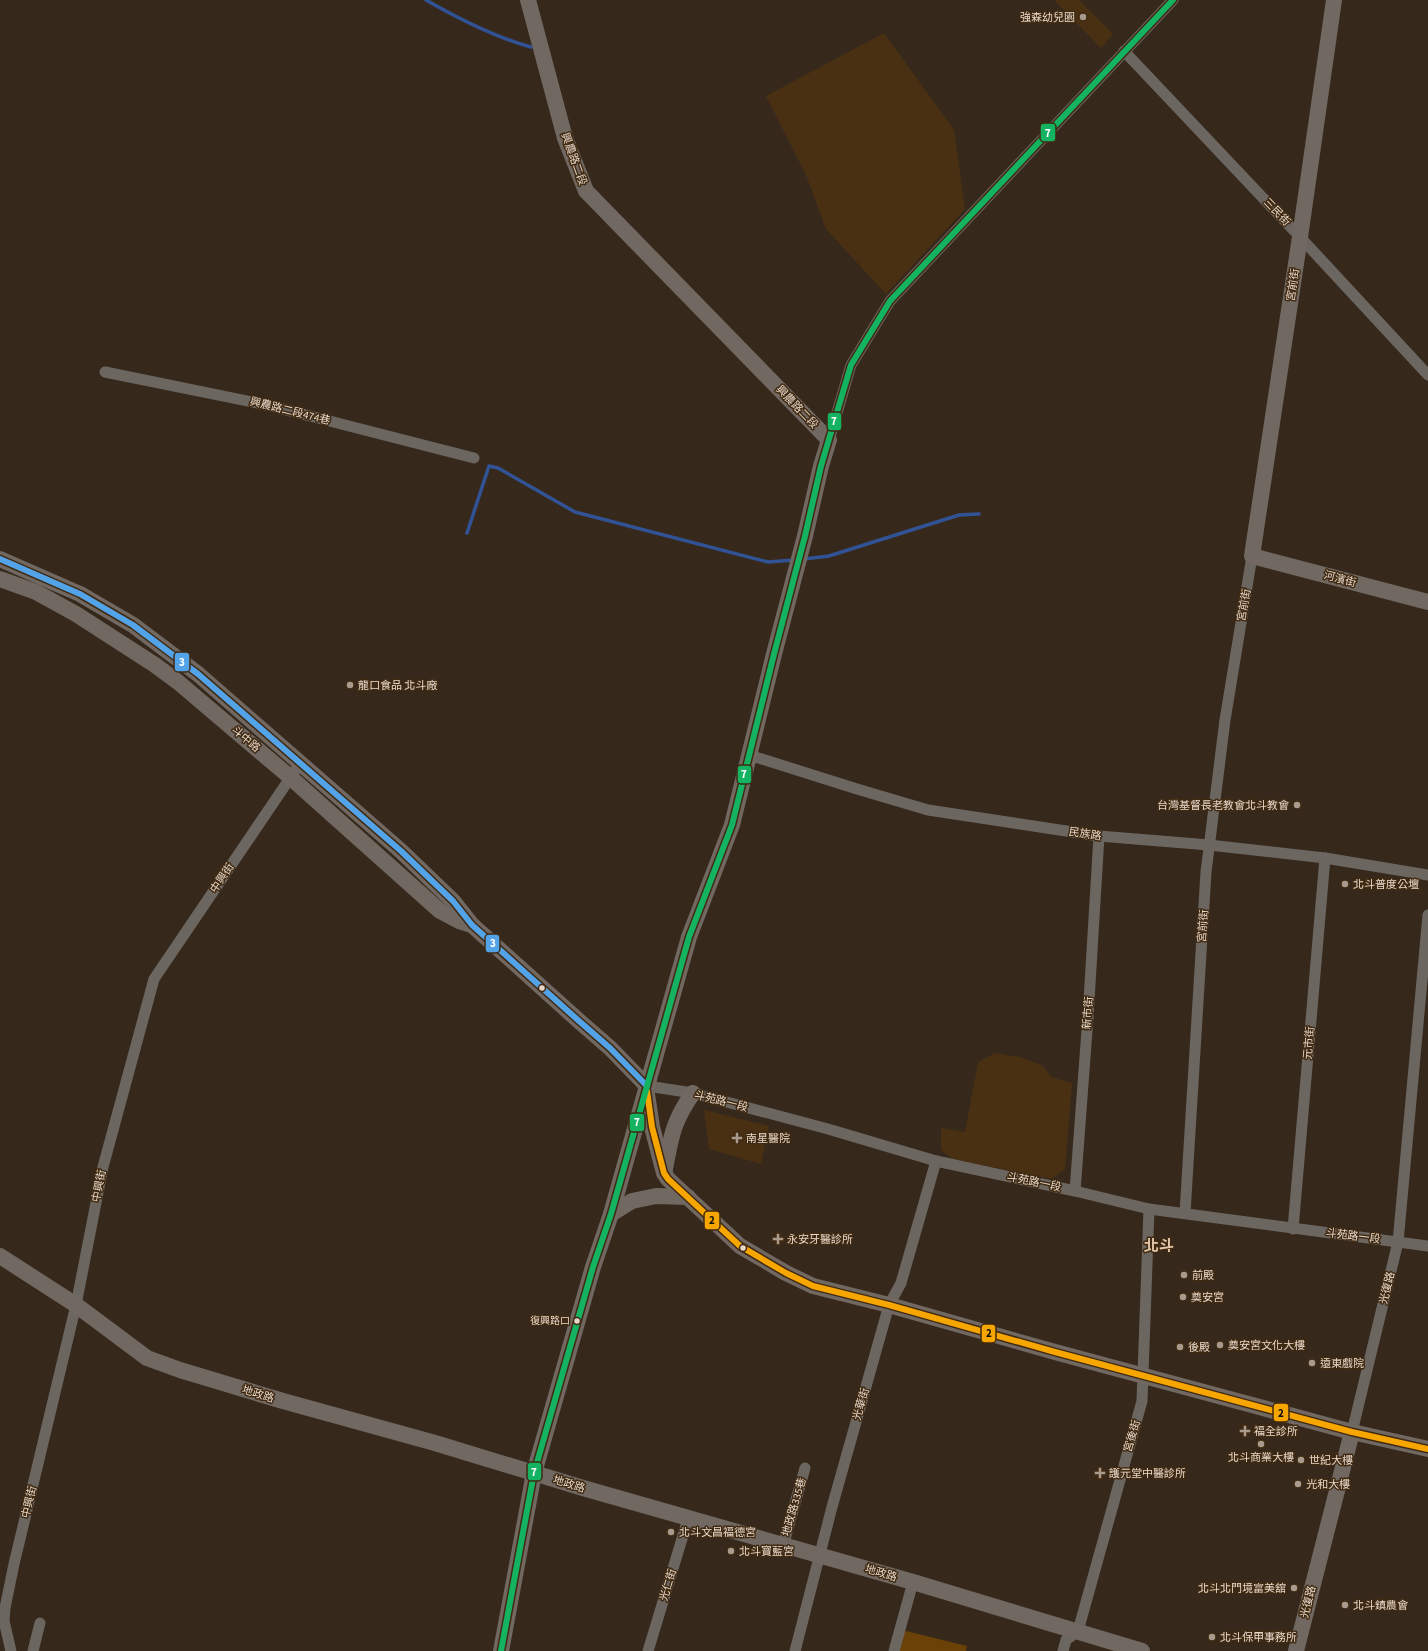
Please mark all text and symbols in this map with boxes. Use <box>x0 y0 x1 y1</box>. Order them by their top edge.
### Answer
place label: 強森幼兒園 <box>1020 10 1075 25</box>
marker: 強森幼兒園 <box>1078 12 1088 22</box>
line badge: 7 <box>1040 123 1056 142</box>
text: 7 <box>1045 126 1051 141</box>
street label: 興農路二段 <box>558 131 590 187</box>
street label: 三民街 <box>1260 195 1294 229</box>
street label: 宮前街 <box>1283 268 1303 302</box>
street label: 興農路二段 <box>773 382 821 432</box>
street label: 興農路二段474巷 <box>248 394 332 428</box>
line badge: 7 <box>827 412 842 431</box>
text: 7 <box>831 414 837 429</box>
street label: 河濱街 <box>1322 567 1358 591</box>
street label: 宮前街 <box>1234 587 1254 623</box>
line badge: 3 <box>174 652 190 672</box>
text: 3 <box>179 655 185 670</box>
place label: 龍口食品 北斗廠 <box>358 678 437 693</box>
marker: 龍口食品 北斗廠 <box>345 680 355 690</box>
street label: 斗中路 <box>229 723 263 755</box>
line badge: 7 <box>737 765 752 784</box>
text: 7 <box>741 767 747 782</box>
place label: 台灣基督長老教會北斗教會 <box>1157 798 1289 813</box>
marker: 台灣基督長老教會北斗教會 <box>1292 800 1302 810</box>
street label: 民族路 <box>1068 824 1102 844</box>
street label: 中興街 <box>207 860 237 896</box>
place label: 北斗普度公壇 <box>1353 877 1419 892</box>
marker: 北斗普度公壇 <box>1340 879 1350 889</box>
street label: 宮前街 <box>1194 909 1212 943</box>
line badge: 3 <box>485 934 500 953</box>
text: 3 <box>490 936 496 951</box>
unlabelled marker <box>537 983 547 993</box>
street label: 新市街 <box>1079 996 1097 1030</box>
street label: 元市街 <box>1300 1026 1318 1060</box>
street label: 斗苑路一段 <box>693 1087 749 1115</box>
line badge: 7 <box>629 1113 645 1132</box>
text: 7 <box>634 1115 640 1130</box>
place label: 南星醫院 <box>746 1131 790 1146</box>
marker: 南星醫院 <box>731 1132 743 1144</box>
street label: 中興街 <box>88 1168 110 1204</box>
street label: 斗苑路一段 <box>1006 1169 1062 1195</box>
line badge: 2 <box>704 1211 720 1230</box>
text: 2 <box>709 1213 715 1228</box>
street label: 斗苑路一段 <box>1325 1225 1381 1247</box>
place label: 永安牙醫診所 <box>787 1232 853 1247</box>
marker: 永安牙醫診所 <box>772 1233 784 1245</box>
district label: 北斗 <box>1144 1236 1174 1257</box>
unlabelled marker <box>738 1243 748 1253</box>
place label: 前殿 <box>1192 1268 1214 1283</box>
marker: 前殿 <box>1179 1270 1189 1280</box>
street label: 光復路 <box>1376 1270 1398 1306</box>
place label: 奠安宮 <box>1191 1290 1224 1305</box>
marker: 奠安宮 <box>1178 1292 1188 1302</box>
place label: 復興路口 <box>530 1314 570 1328</box>
marker: 復興路口 <box>572 1316 582 1326</box>
line badge: 2 <box>981 1324 996 1343</box>
text: 2 <box>986 1326 992 1341</box>
place label: 奠安宮文化大樓 <box>1228 1338 1305 1353</box>
place label: 後殿 <box>1188 1340 1210 1355</box>
marker: 奠安宮文化大樓 <box>1215 1340 1225 1350</box>
marker: 後殿 <box>1175 1342 1185 1352</box>
place label: 遠東戲院 <box>1320 1356 1364 1371</box>
marker: 遠東戲院 <box>1307 1358 1317 1368</box>
street label: 地政路 <box>240 1382 276 1406</box>
street label: 光華街 <box>849 1386 873 1422</box>
line badge: 2 <box>1273 1403 1289 1422</box>
text: 2 <box>1278 1406 1284 1421</box>
street label: 宮後街 <box>1120 1418 1144 1454</box>
place label: 福全診所 <box>1254 1424 1298 1439</box>
marker: 福全診所 <box>1239 1425 1251 1437</box>
marker: 北斗商業大樓 <box>1256 1439 1266 1449</box>
place label: 北斗商業大樓 <box>1228 1450 1294 1465</box>
place label: 世紀大樓 <box>1309 1453 1353 1468</box>
marker: 世紀大樓 <box>1296 1455 1306 1465</box>
line badge: 7 <box>527 1462 542 1481</box>
text: 7 <box>531 1465 537 1480</box>
place label: 護元堂中醫診所 <box>1109 1466 1186 1481</box>
marker: 護元堂中醫診所 <box>1094 1467 1106 1479</box>
street label: 地政路 <box>551 1472 587 1496</box>
street label: 地政路335巷 <box>778 1476 810 1538</box>
place label: 光和大樓 <box>1306 1477 1350 1492</box>
marker: 光和大樓 <box>1293 1479 1303 1489</box>
street label: 中興街 <box>18 1484 40 1520</box>
place label: 北斗文昌福德宮 <box>679 1525 756 1540</box>
marker: 北斗文昌福德宮 <box>666 1527 676 1537</box>
place label: 北斗寶藍宮 <box>739 1544 794 1559</box>
marker: 北斗寶藍宮 <box>726 1546 736 1556</box>
street label: 地政路 <box>863 1561 899 1585</box>
street label: 光仁街 <box>656 1567 680 1603</box>
place label: 北斗北門境富美舘 <box>1198 1581 1286 1596</box>
marker: 北斗北門境富美舘 <box>1289 1583 1299 1593</box>
street label: 光復路 <box>1297 1584 1319 1620</box>
place label: 北斗鎮農會 <box>1353 1598 1408 1613</box>
marker: 北斗鎮農會 <box>1340 1600 1350 1610</box>
place label: 北斗保甲事務所 <box>1220 1630 1297 1645</box>
marker: 北斗保甲事務所 <box>1207 1632 1217 1642</box>

